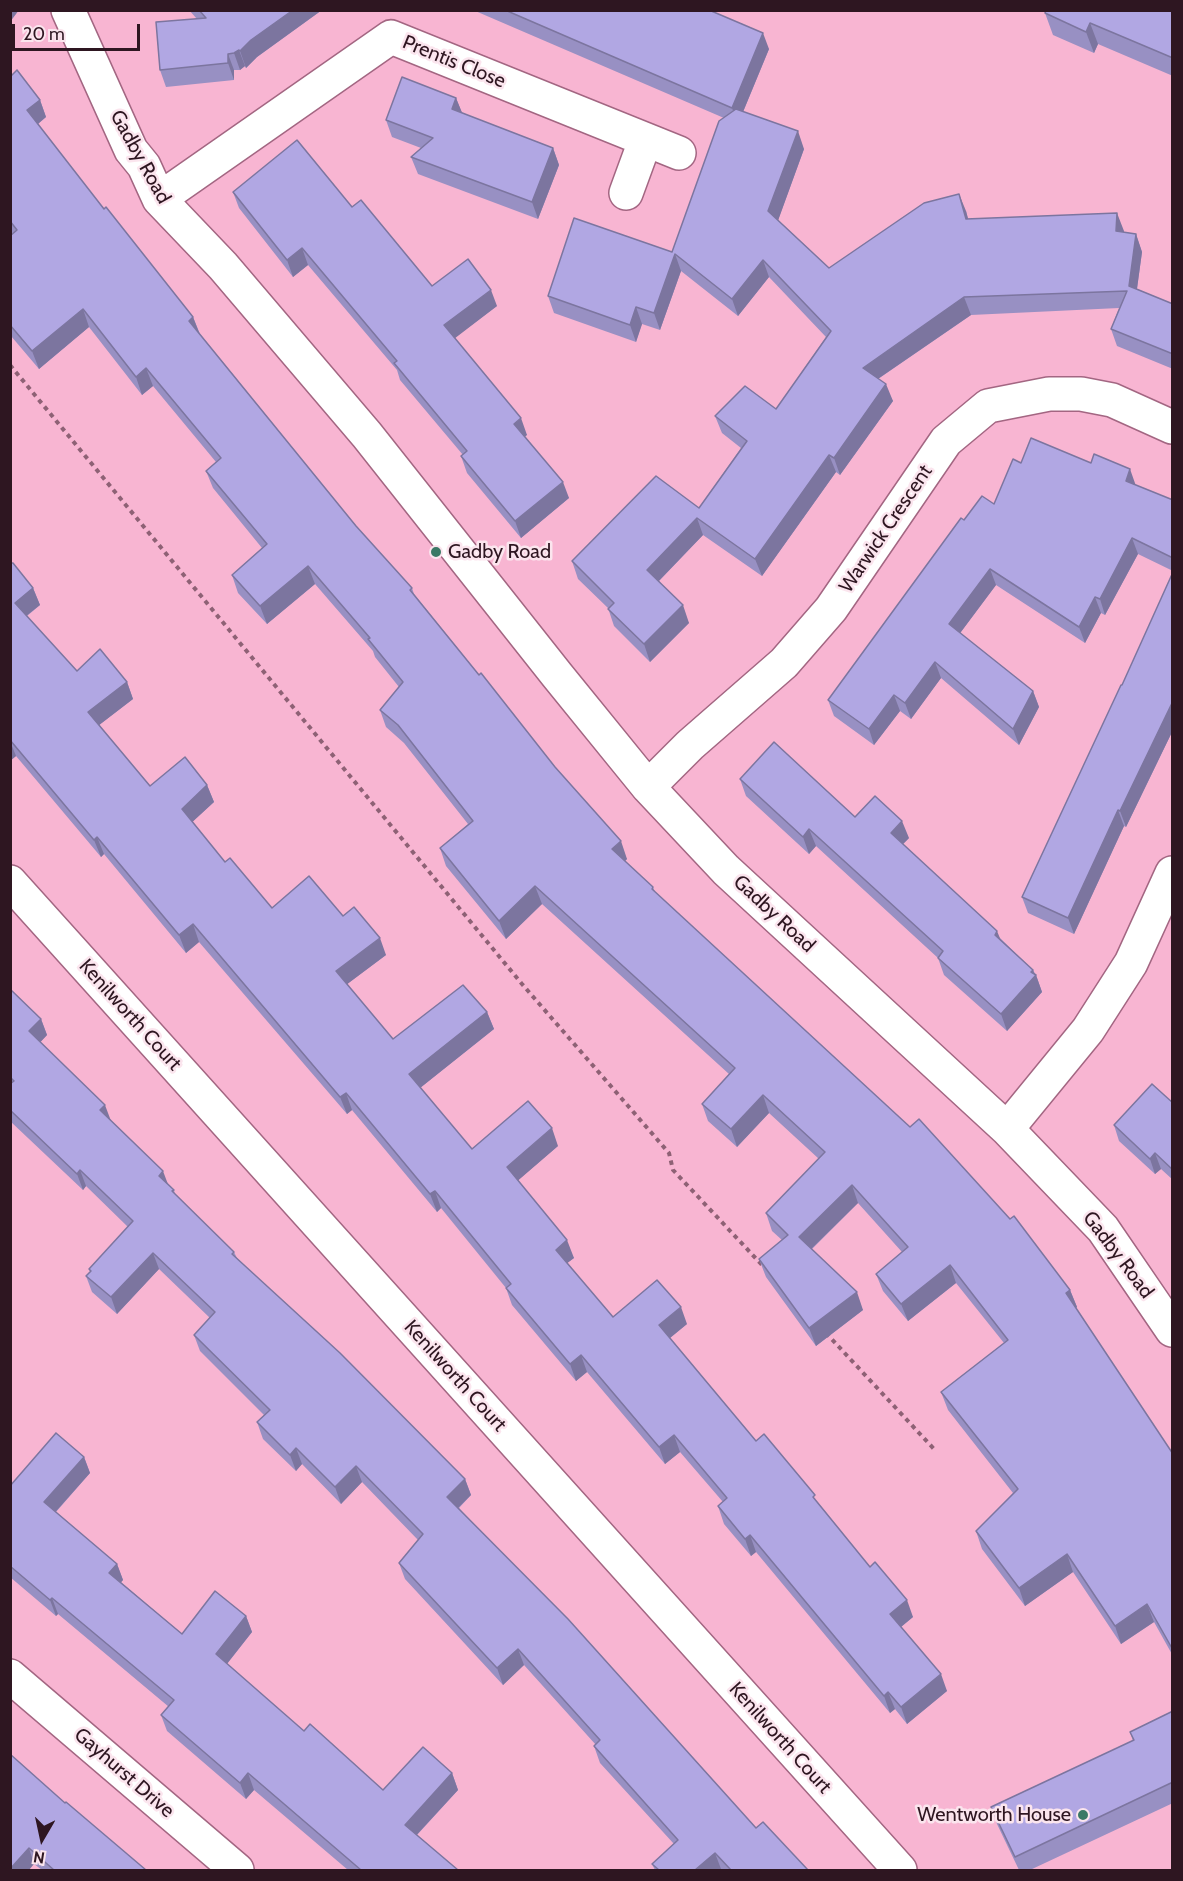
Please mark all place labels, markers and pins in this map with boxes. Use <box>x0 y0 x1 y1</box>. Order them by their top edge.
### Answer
place label: Gadby Road <box>448 540 551 564</box>
marker: Gadby Road <box>429 545 443 559</box>
place label: Wentworth House <box>917 1803 1071 1827</box>
marker: Wentworth House <box>1076 1808 1090 1822</box>

